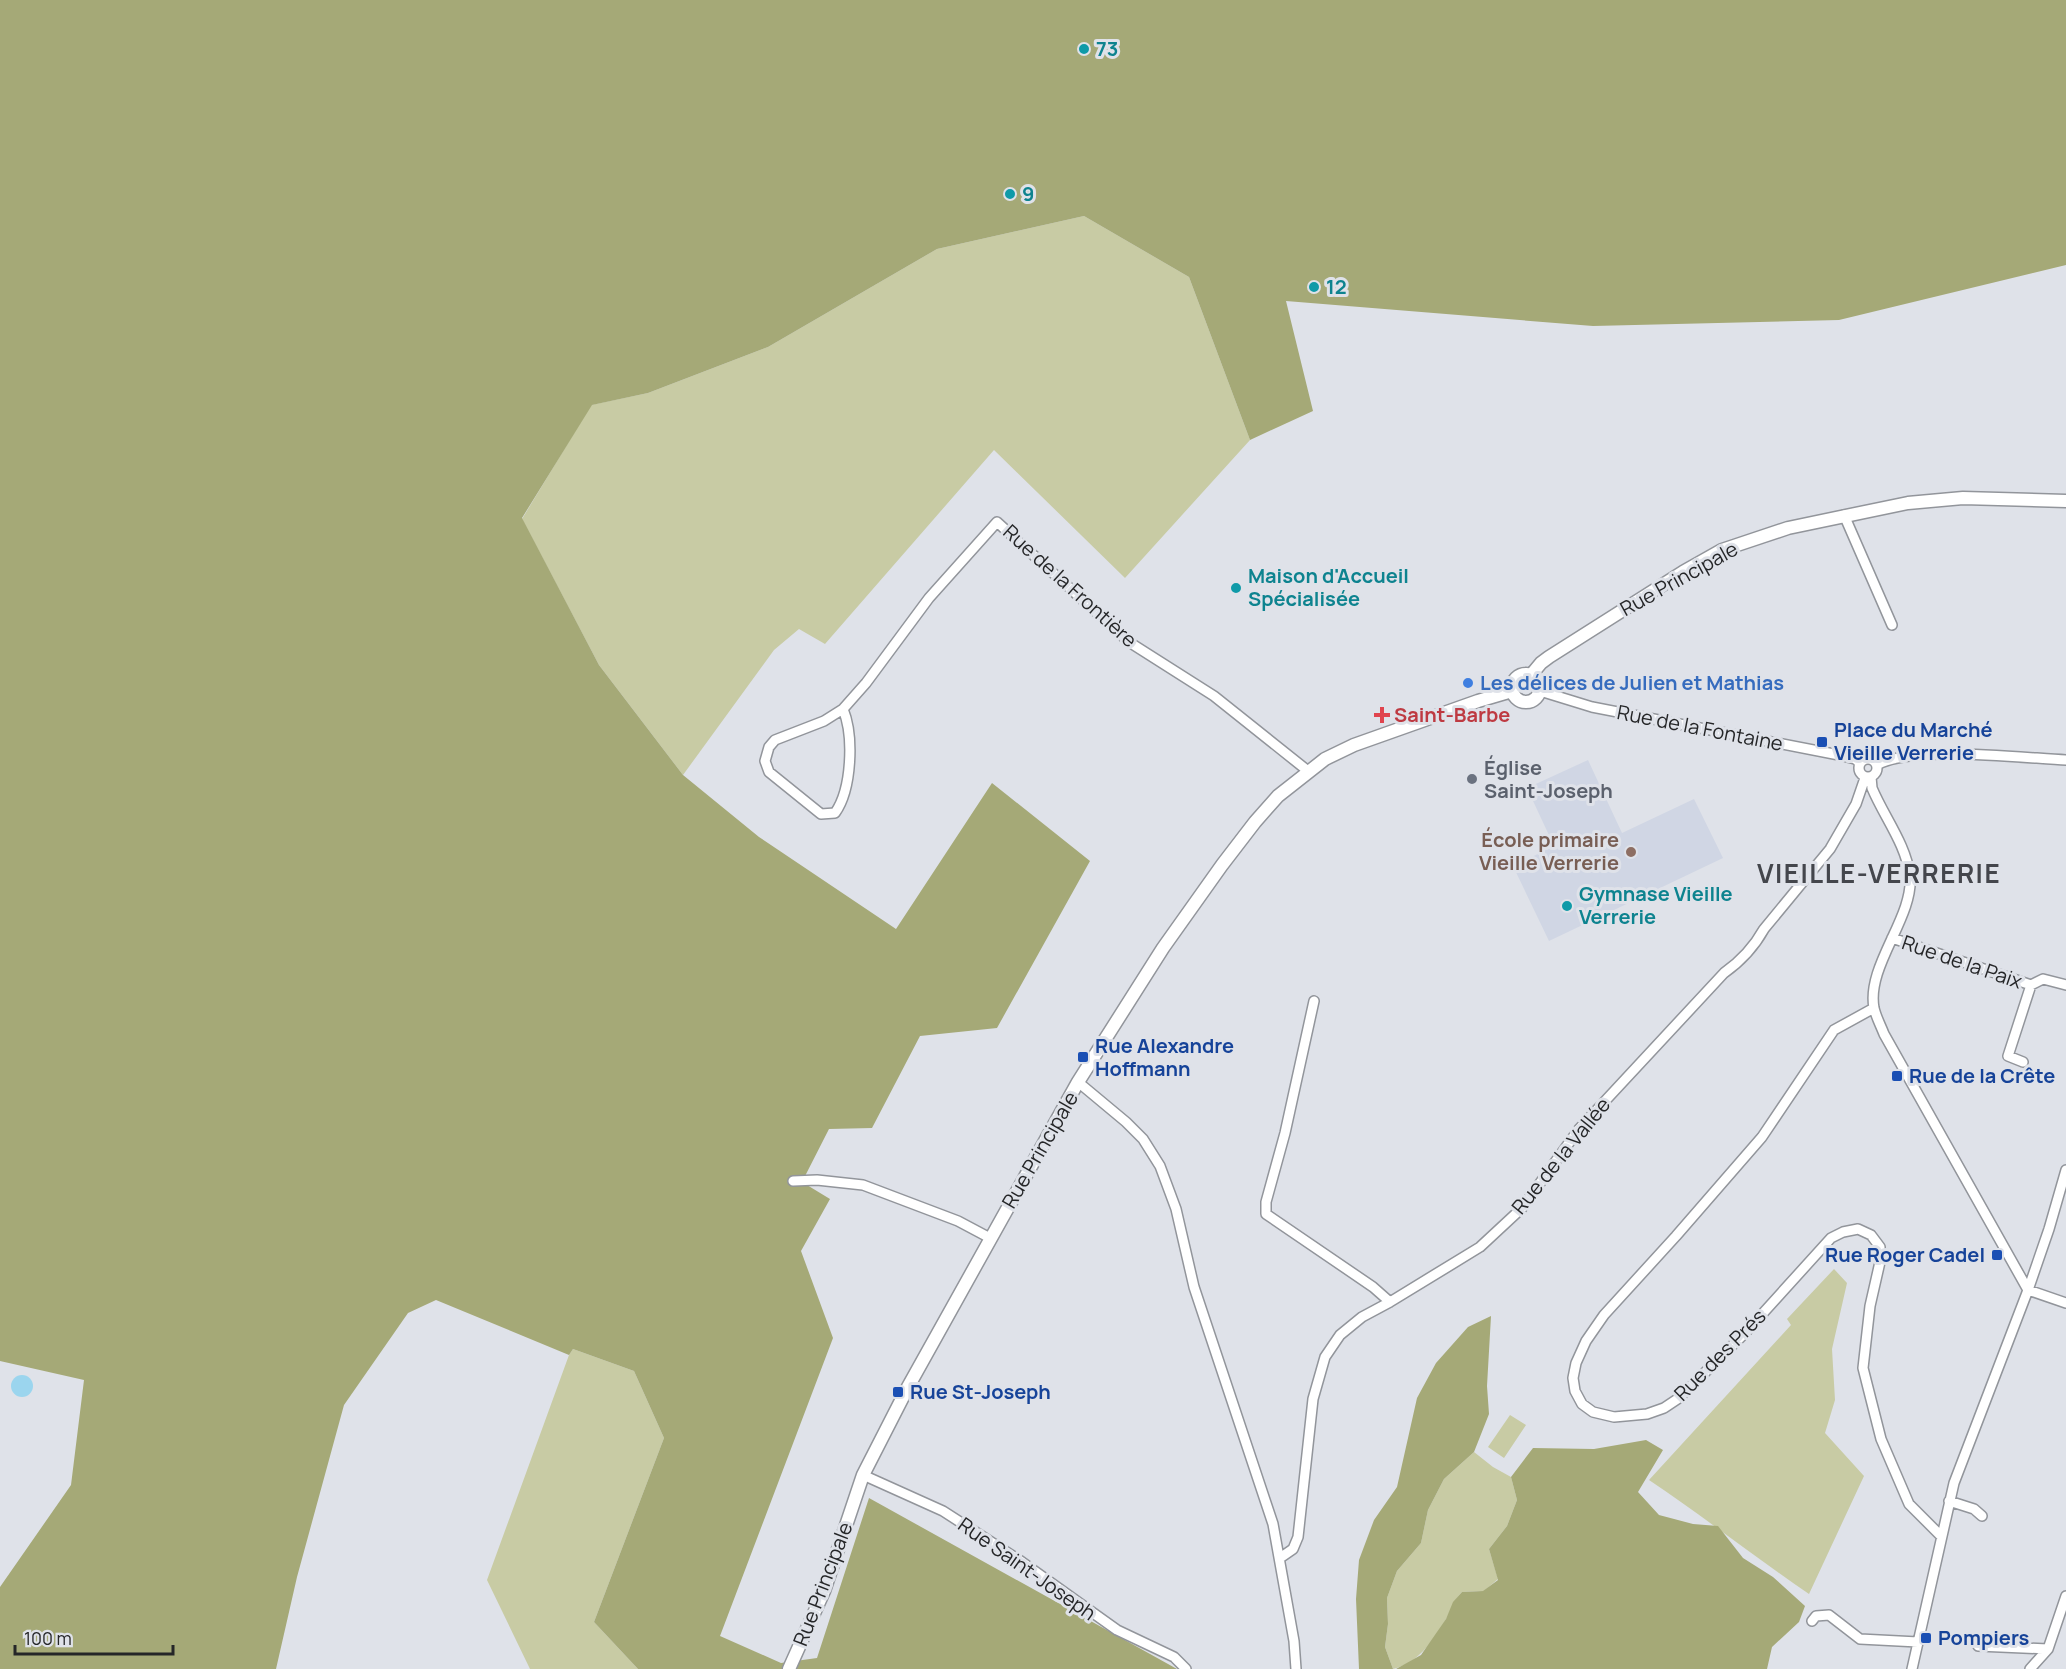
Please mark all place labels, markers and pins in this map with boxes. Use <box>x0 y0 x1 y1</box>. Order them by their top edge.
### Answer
place label: 73 <box>1096 35 1118 62</box>
marker: 73 <box>1077 42 1091 56</box>
place label: 9 <box>1022 180 1034 207</box>
marker: 9 <box>1003 187 1017 201</box>
place label: 12 <box>1326 273 1347 300</box>
marker: 12 <box>1307 280 1321 294</box>
place label: Maison d'Accueil Spécialisée <box>1248 562 1409 612</box>
marker: Maison d'Accueil Spécialisée <box>1229 581 1243 595</box>
place label: Les délices de Julien et Mathias <box>1480 669 1784 696</box>
marker: Les délices de Julien et Mathias <box>1461 676 1475 690</box>
place label: Saint-Barbe <box>1394 701 1510 728</box>
marker: Saint-Barbe <box>1375 708 1389 722</box>
place label: Place du Marché Vieille Verrerie <box>1834 716 1992 766</box>
marker: Place du Marché Vieille Verrerie <box>1815 735 1829 749</box>
place label: Église Saint-Joseph <box>1484 754 1613 804</box>
marker: Église Saint-Joseph <box>1465 772 1479 786</box>
place label: École primaire Vieille Verrerie <box>1479 826 1619 876</box>
marker: École primaire Vieille Verrerie <box>1624 845 1638 859</box>
place label: Gymnase Vieille Verrerie <box>1579 880 1733 930</box>
marker: Gymnase Vieille Verrerie <box>1560 899 1574 913</box>
place label: Rue Alexandre Hoffmann <box>1095 1032 1234 1082</box>
marker: Rue Alexandre Hoffmann <box>1076 1050 1090 1064</box>
place label: Rue de la Crête <box>1909 1062 2055 1089</box>
marker: Rue de la Crête <box>1890 1069 1904 1083</box>
place label: Rue Roger Cadel <box>1825 1241 1985 1268</box>
marker: Rue Roger Cadel <box>1990 1248 2004 1262</box>
place label: Rue St-Joseph <box>910 1378 1051 1405</box>
marker: Rue St-Joseph <box>891 1385 905 1399</box>
place label: Pompiers <box>1938 1624 2029 1651</box>
marker: Pompiers <box>1919 1631 1933 1645</box>

